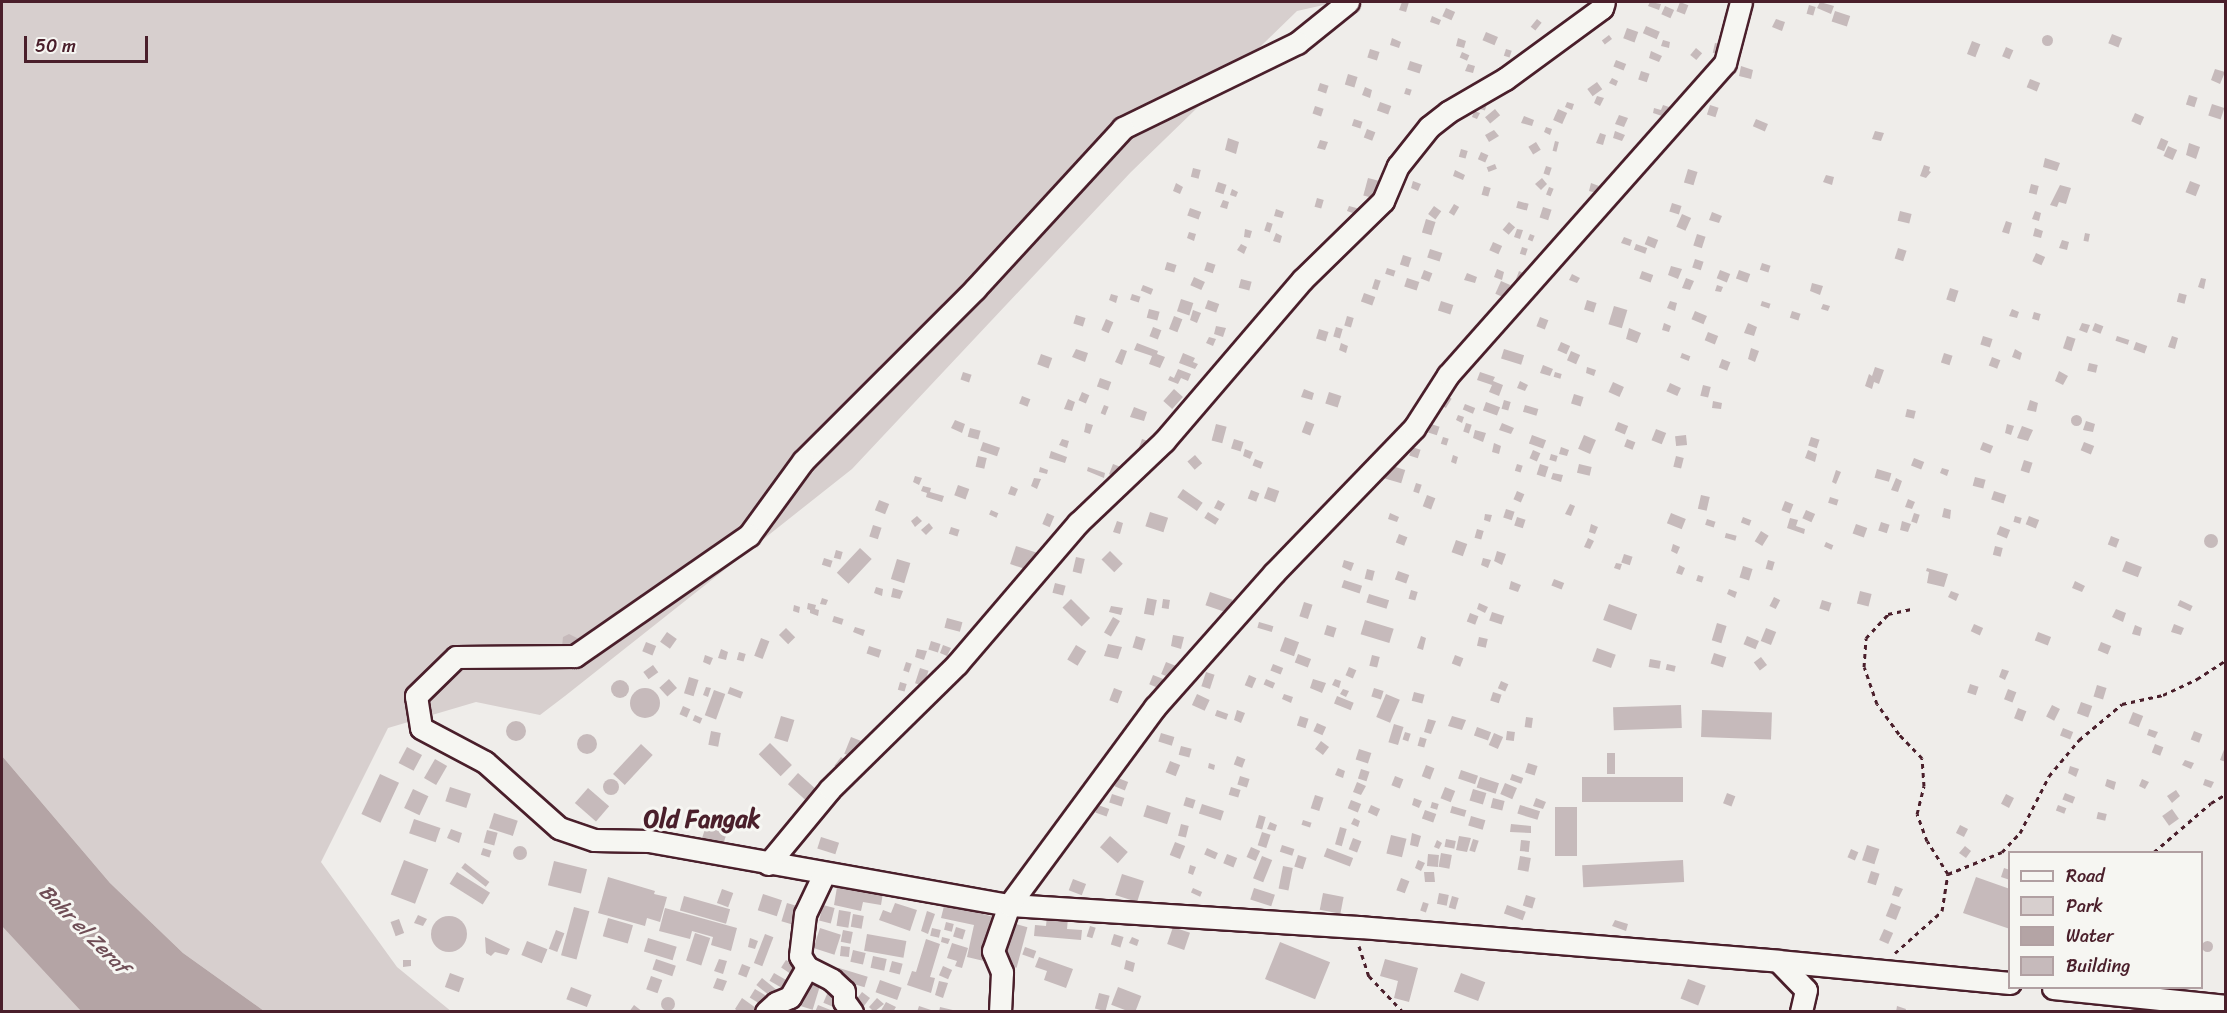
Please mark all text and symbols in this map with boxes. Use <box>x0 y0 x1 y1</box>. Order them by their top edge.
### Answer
scale bar <box>27 24 152 62</box>
text: 50 m <box>35 30 76 62</box>
district label: Old Fangak <box>644 806 760 834</box>
legend <box>2008 851 2203 989</box>
text: Road <box>2066 860 2105 892</box>
water label: Bahr el Zeraf <box>35 880 133 978</box>
text: Park <box>2066 890 2103 922</box>
text: Water <box>2066 920 2113 952</box>
text: Building <box>2066 950 2130 982</box>

